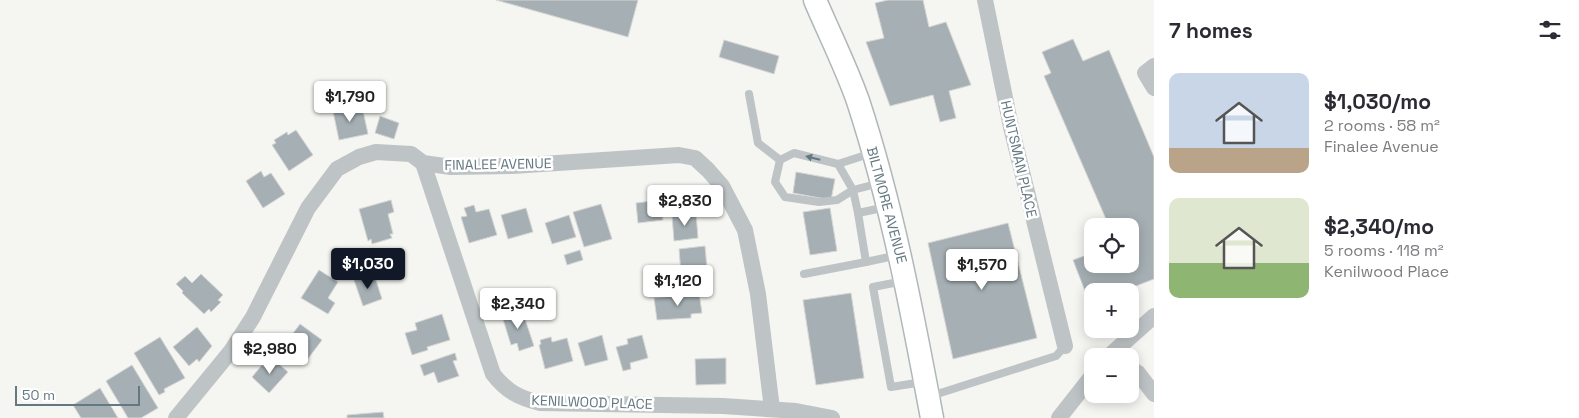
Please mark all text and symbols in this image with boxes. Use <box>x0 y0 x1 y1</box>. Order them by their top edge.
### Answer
icon: filters <box>1536 16 1564 44</box>
text: 7 homes <box>1169 17 1253 44</box>
pin: $1,790 <box>309 80 391 123</box>
text: $1,790 <box>325 86 375 107</box>
text: $1,030/mo <box>1324 88 1431 115</box>
icon: home <box>1209 93 1269 153</box>
street label: HUNTSMAN PLACE <box>997 99 1041 219</box>
text: 2 rooms · 58 m² <box>1324 115 1440 136</box>
text: Finalee Avenue <box>1324 136 1439 157</box>
street label: BILTMORE AVENUE <box>863 145 911 265</box>
street label: FINALEE AVENUE <box>444 154 552 174</box>
one-way arrow <box>806 154 821 162</box>
pin: $2,830 <box>644 184 726 227</box>
text: $2,830 <box>658 190 712 211</box>
text: $2,340/mo <box>1324 213 1434 240</box>
map controls <box>1084 218 1139 403</box>
button: locate <box>1084 218 1139 273</box>
icon: home <box>1209 218 1269 278</box>
text: 5 rooms · 118 m² <box>1324 240 1444 261</box>
pin: $1,030 <box>327 248 409 290</box>
pin: $1,570 <box>941 248 1023 291</box>
text: $1,030 <box>342 253 394 274</box>
text: $1,570 <box>957 254 1007 275</box>
text: Kenilwood Place <box>1324 261 1449 282</box>
pin: $1,120 <box>637 264 719 307</box>
text: $1,120 <box>654 270 702 291</box>
button: + <box>1084 283 1139 338</box>
pin: $2,340 <box>477 288 559 330</box>
text: $2,340 <box>491 293 545 314</box>
pin: $2,980 <box>229 332 311 375</box>
text: $2,980 <box>243 338 297 359</box>
button: − <box>1084 348 1139 403</box>
scale bar <box>15 383 140 406</box>
text: 50 m <box>22 386 55 404</box>
street label: KENILWOOD PLACE <box>531 391 653 413</box>

